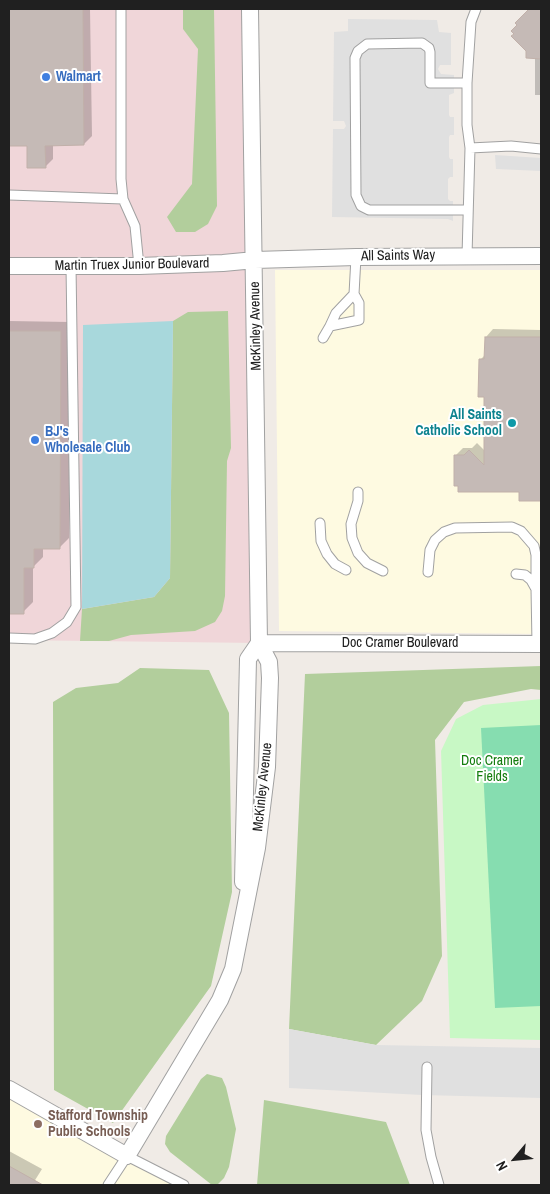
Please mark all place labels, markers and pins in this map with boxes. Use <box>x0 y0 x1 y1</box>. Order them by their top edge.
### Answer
place label: Walmart <box>56 69 101 85</box>
marker: Walmart <box>40 71 52 83</box>
place label: All Saints Catholic School <box>415 407 502 440</box>
marker: All Saints Catholic School <box>506 417 518 429</box>
place label: BJ's Wholesale Club <box>45 424 130 457</box>
marker: BJ's Wholesale Club <box>29 434 41 446</box>
place label: Stafford Township Public Schools <box>48 1108 148 1140</box>
marker: Stafford Township Public Schools <box>32 1118 44 1130</box>

